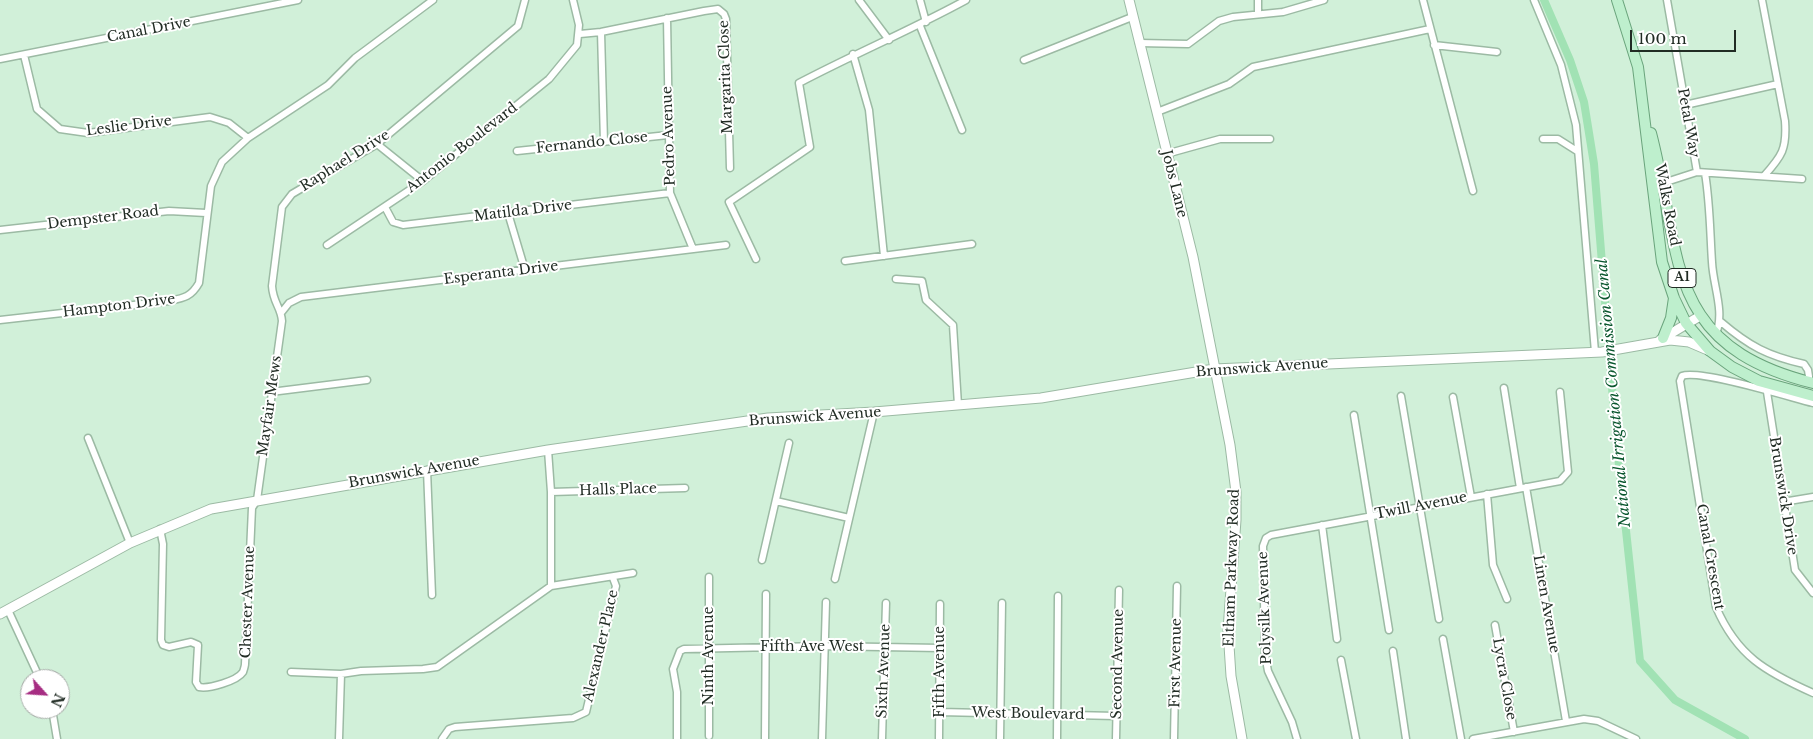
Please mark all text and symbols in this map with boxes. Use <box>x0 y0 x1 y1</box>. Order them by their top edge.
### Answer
street label: Canal Drive <box>106 14 192 46</box>
street label: Margarita Close <box>716 20 736 134</box>
scale bar <box>1633 20 1739 52</box>
text: 100 m <box>1638 29 1687 48</box>
street label: Pedro Avenue <box>659 86 679 186</box>
street label: Petal Way <box>1674 87 1702 159</box>
street label: Antonio Boulevard <box>403 99 521 197</box>
street label: Leslie Drive <box>85 112 173 140</box>
street label: Raphael Drive <box>297 127 393 195</box>
street label: Fernando Close <box>535 129 649 157</box>
street label: Jobs Lane <box>1157 148 1191 220</box>
street label: Walks Road <box>1651 162 1683 248</box>
street label: Matilda Drive <box>473 197 573 225</box>
street label: Dempster Road <box>46 203 160 233</box>
street label: Esperanta Drive <box>443 258 559 288</box>
water label: National Irrigation Commission Canal <box>1593 258 1635 528</box>
road number: A1 <box>1668 268 1696 288</box>
street label: Hampton Drive <box>62 291 176 321</box>
street label: Mayfair Mews <box>255 355 285 457</box>
street label: Brunswick Avenue <box>1195 355 1329 381</box>
street label: Brunswick Avenue <box>748 404 882 430</box>
street label: Brunswick Drive <box>1765 436 1801 556</box>
street label: Brunswick Avenue <box>347 452 481 492</box>
street label: Halls Place <box>579 480 657 500</box>
street label: Eltham Parkway Road <box>1221 489 1243 647</box>
street label: Twill Avenue <box>1374 489 1468 523</box>
street label: Canal Crescent <box>1692 503 1728 611</box>
street label: Chester Avenue <box>238 545 258 659</box>
street label: Polysilk Avenue <box>1255 551 1275 665</box>
street label: Linen Avenue <box>1529 553 1563 655</box>
street label: Alexander Place <box>580 588 622 704</box>
street label: Ninth Avenue <box>701 606 717 706</box>
street label: Second Avenue <box>1109 609 1127 719</box>
street label: First Avenue <box>1167 618 1185 708</box>
street label: Sixth Avenue <box>874 623 894 719</box>
street label: Fifth Avenue <box>932 626 948 718</box>
street label: Lycra Close <box>1489 637 1519 721</box>
street label: Fifth Ave West <box>760 639 864 655</box>
north arrow <box>20 669 70 719</box>
text: N <box>47 690 69 710</box>
street label: West Boulevard <box>971 705 1085 723</box>

